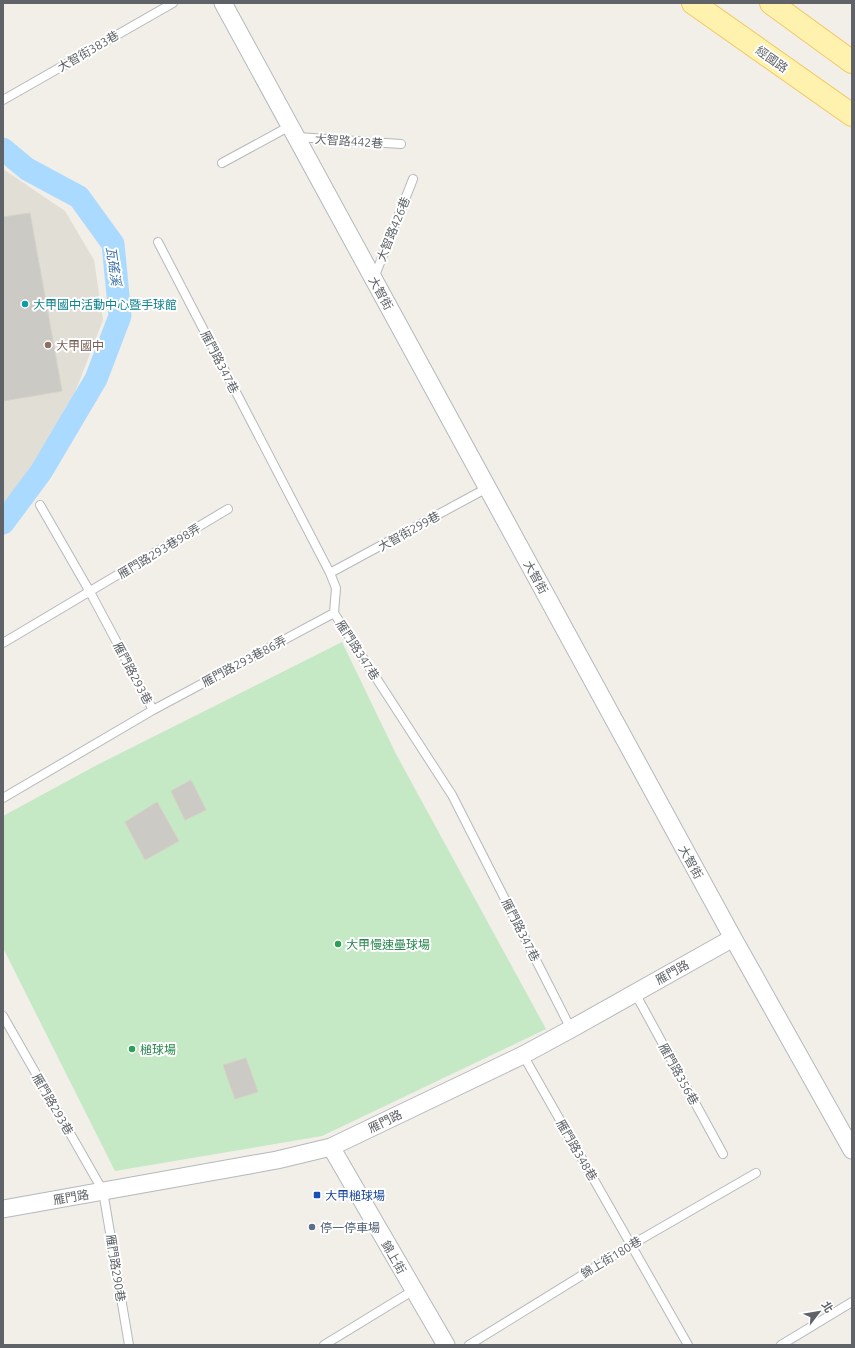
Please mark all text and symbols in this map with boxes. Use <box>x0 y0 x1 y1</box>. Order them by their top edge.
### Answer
street label: 大智街383巷 <box>55 28 121 74</box>
street label: 經國路 <box>754 43 790 75</box>
street label: 大智路442巷 <box>314 132 384 150</box>
street label: 大智路426巷 <box>374 195 412 263</box>
water label: 瓦磘溪 <box>104 246 124 288</box>
street label: 大智街 <box>367 274 395 312</box>
place label: 大甲國中活動中心暨手球館 <box>33 298 177 311</box>
marker: 大甲國中活動中心暨手球館 <box>20 299 30 309</box>
street label: 雁門路347巷 <box>199 329 241 395</box>
place label: 大甲國中 <box>56 339 104 352</box>
marker: 大甲國中 <box>43 340 53 350</box>
street label: 大智街299巷 <box>376 509 442 553</box>
street label: 雁門路293巷98弄 <box>115 521 203 581</box>
street label: 大智街 <box>522 558 550 596</box>
street label: 雁門路347巷 <box>334 618 382 682</box>
street label: 雁門路293巷86弄 <box>200 633 288 689</box>
street label: 雁門路293巷 <box>111 640 155 706</box>
street label: 大智街 <box>677 843 705 881</box>
street label: 雁門路347巷 <box>500 897 542 963</box>
place label: 大甲慢速壘球場 <box>346 938 430 951</box>
marker: 大甲慢速壘球場 <box>333 939 343 949</box>
street label: 雁門路 <box>653 958 691 986</box>
street label: 雁門路356巷 <box>657 1041 701 1107</box>
place label: 槌球場 <box>140 1043 176 1056</box>
marker: 槌球場 <box>127 1044 137 1054</box>
street label: 雁門路293巷 <box>30 1071 76 1137</box>
street label: 雁門路 <box>366 1107 404 1135</box>
street label: 雁門路348巷 <box>554 1117 600 1183</box>
street label: 雁門路 <box>52 1187 90 1207</box>
place label: 大甲槌球場 <box>325 1189 385 1202</box>
marker: 大甲槌球場 <box>312 1190 322 1200</box>
place label: 停一停車場 <box>320 1221 380 1234</box>
marker: 停一停車場 <box>307 1222 317 1232</box>
street label: 雁門路290巷 <box>104 1233 128 1303</box>
street label: 錦上街180巷 <box>578 1234 644 1280</box>
street label: 錦上街 <box>379 1238 409 1276</box>
north arrow <box>799 1292 839 1332</box>
text: 北 <box>820 1299 836 1315</box>

